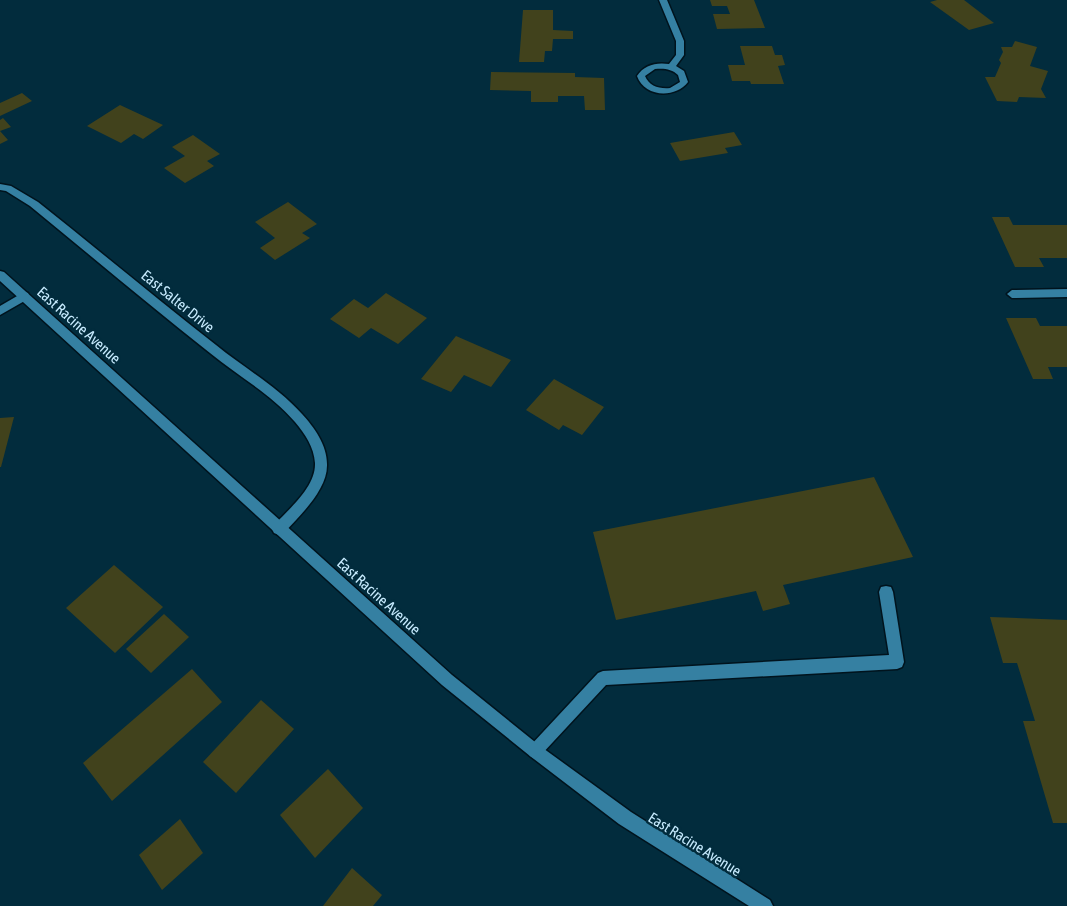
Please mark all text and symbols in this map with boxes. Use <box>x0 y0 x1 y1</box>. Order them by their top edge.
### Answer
street label: East Salter Drive <box>138 266 218 336</box>
street label: East Racine Avenue <box>34 283 124 367</box>
street label: East Racine Avenue <box>334 554 424 638</box>
street label: East Racine Avenue <box>645 809 745 879</box>

